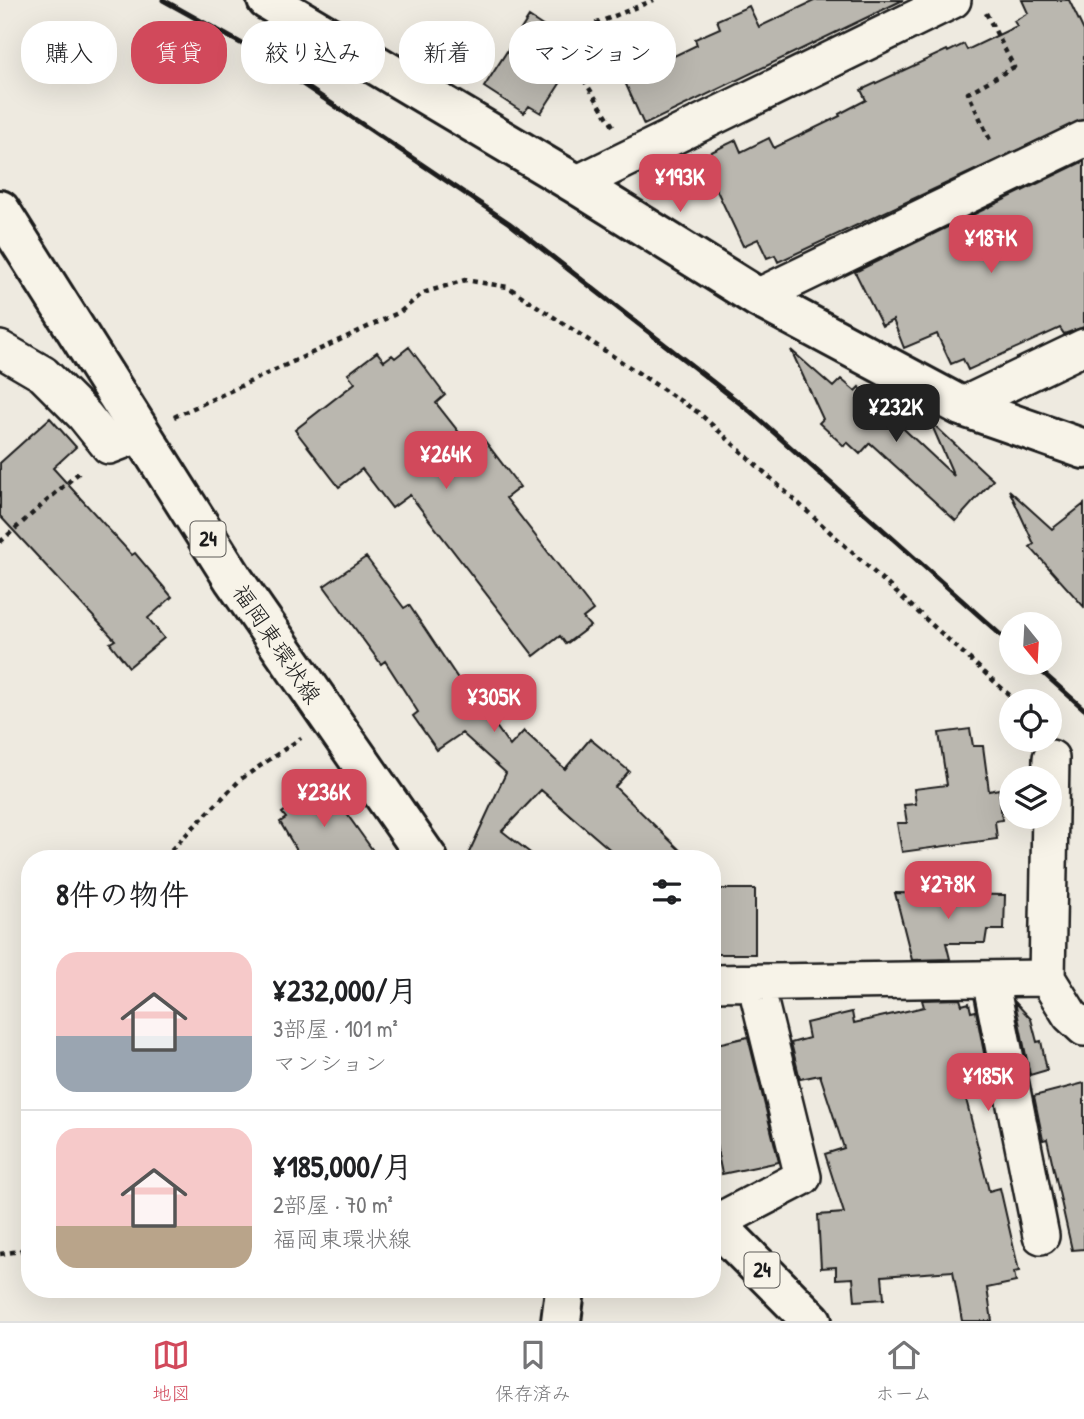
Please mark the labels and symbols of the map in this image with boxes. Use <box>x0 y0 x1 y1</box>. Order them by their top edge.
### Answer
pin: ¥193K <box>631 154 729 214</box>
pin: ¥187K <box>942 216 1040 275</box>
pin: ¥232K <box>847 384 945 444</box>
pin: ¥264K <box>397 432 495 491</box>
road number: 24 <box>190 522 226 556</box>
street label: 福岡東環状線 <box>226 578 329 710</box>
north arrow <box>999 612 1062 676</box>
pin: ¥305K <box>445 674 543 734</box>
pin: ¥236K <box>275 770 373 829</box>
pin: ¥278K <box>899 862 997 921</box>
pin: ¥185K <box>939 1054 1037 1113</box>
road number: 24 <box>744 1252 780 1288</box>

